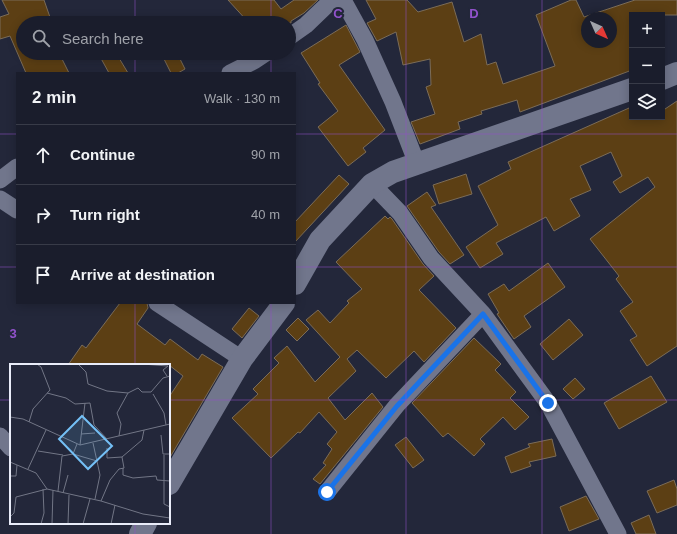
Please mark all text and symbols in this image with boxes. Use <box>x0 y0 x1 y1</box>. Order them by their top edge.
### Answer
text: C <box>333 6 343 21</box>
text: D <box>469 6 479 21</box>
north arrow <box>581 12 617 48</box>
map controls <box>629 12 665 120</box>
button: + <box>629 12 665 48</box>
search box <box>16 16 296 60</box>
icon: search <box>30 27 52 49</box>
text: Search here <box>62 30 144 47</box>
button: − <box>629 48 665 84</box>
button: layers <box>629 84 665 120</box>
text: 2 min <box>32 88 76 107</box>
text: Walk · 130 m <box>204 91 280 106</box>
icon: ahead <box>32 144 54 166</box>
text: Continue <box>70 146 135 163</box>
text: 90 m <box>251 147 280 162</box>
icon: right <box>32 204 54 226</box>
text: Turn right <box>70 206 140 223</box>
text: 40 m <box>251 207 280 222</box>
icon: arrive <box>32 264 54 286</box>
text: Arrive at destination <box>70 266 215 283</box>
text: 3 <box>9 326 17 341</box>
inset map <box>10 364 170 524</box>
route end <box>539 394 557 412</box>
route start <box>318 483 336 501</box>

